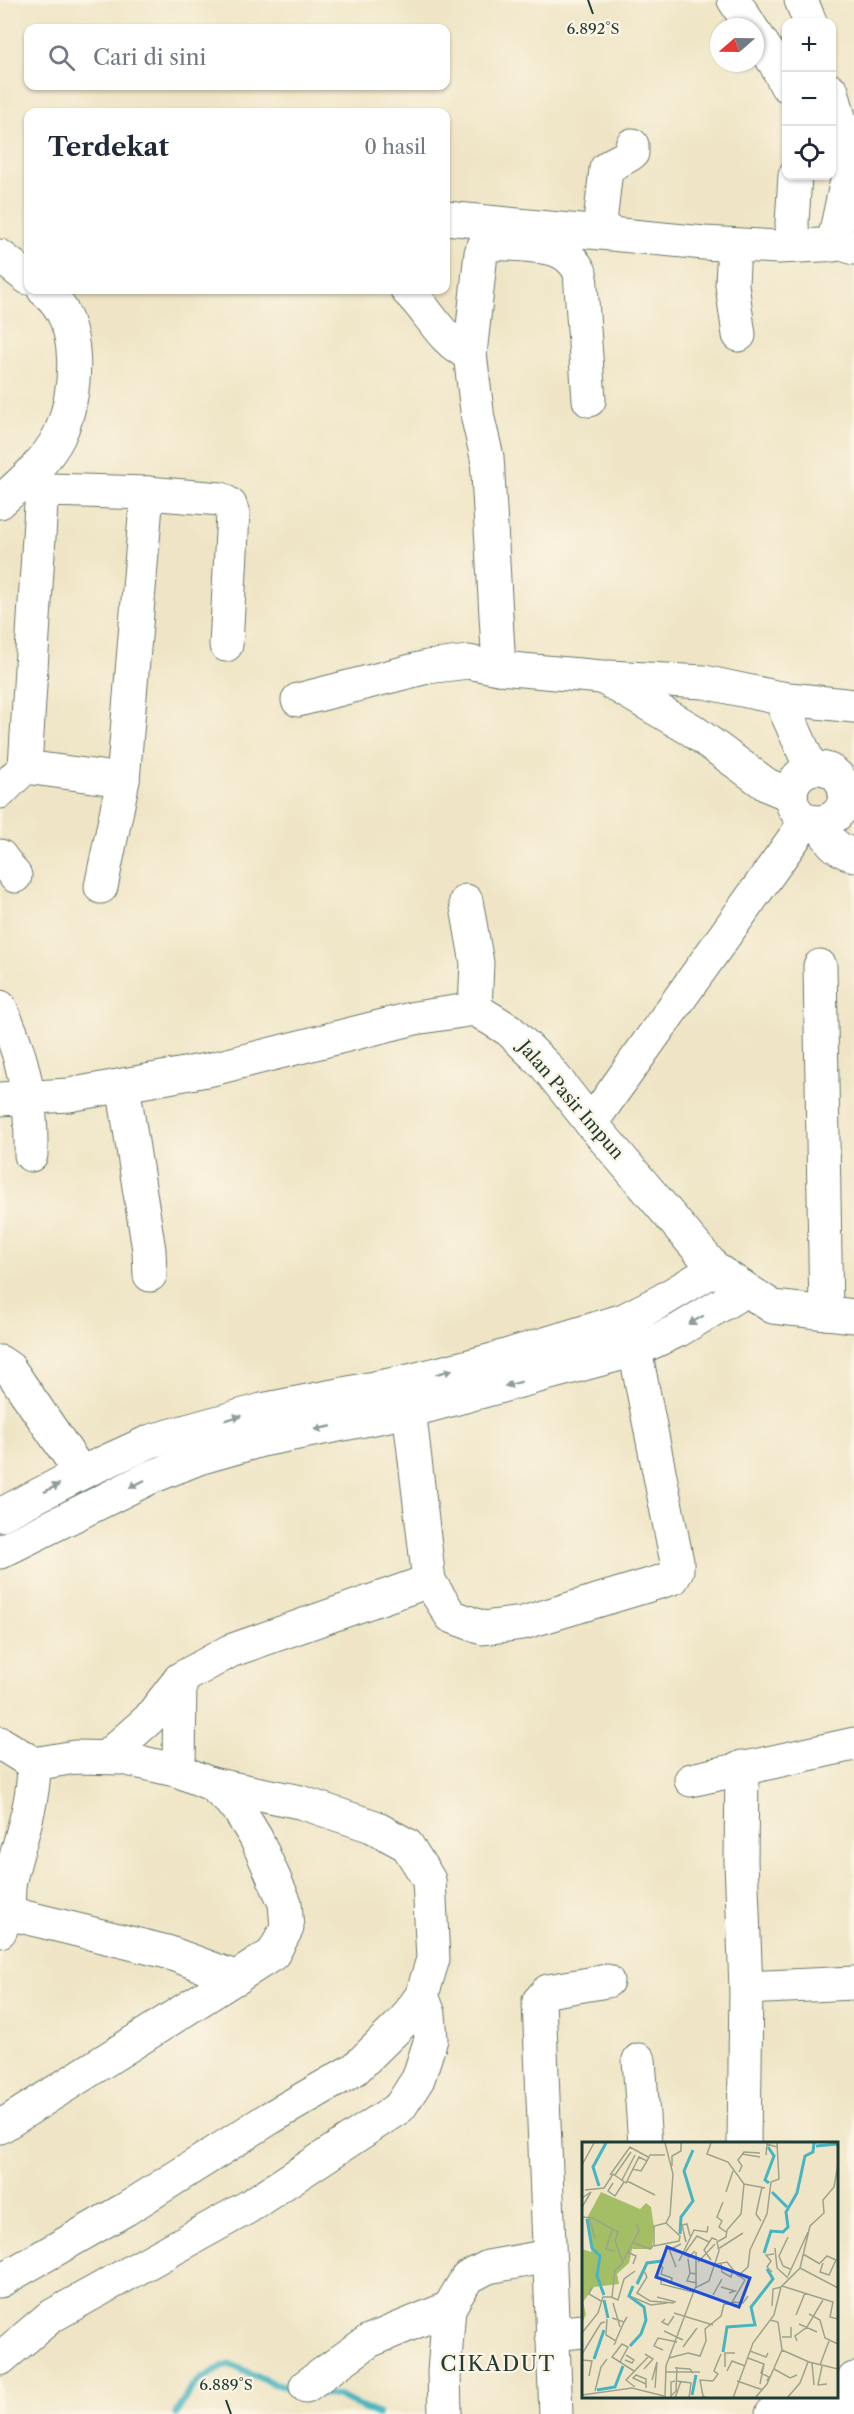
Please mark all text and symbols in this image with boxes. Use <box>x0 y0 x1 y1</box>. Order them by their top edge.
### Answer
north arrow <box>710 18 764 72</box>
map controls <box>782 18 836 180</box>
button: + <box>782 18 836 72</box>
text: 6.892°S <box>566 19 620 38</box>
search box <box>24 24 450 90</box>
icon: search <box>45 41 78 74</box>
text: Cari di sini <box>93 44 206 71</box>
button: − <box>782 72 836 126</box>
button: locate <box>782 126 836 180</box>
text: Terdekat <box>48 131 169 163</box>
text: 0 hasil <box>364 135 426 159</box>
street label: Jalan Pasir Impun <box>512 1034 629 1164</box>
one-way arrow <box>687 1315 704 1325</box>
one-way arrow <box>435 1367 453 1377</box>
one-way arrow <box>504 1380 522 1389</box>
one-way arrow <box>224 1413 242 1423</box>
one-way arrow <box>313 1424 332 1433</box>
one-way arrow <box>128 1479 145 1489</box>
one-way arrow <box>43 1483 60 1493</box>
inset map <box>582 2142 839 2399</box>
district label: CIKADUT <box>440 2351 556 2376</box>
text: 6.889°S <box>199 2375 253 2394</box>

